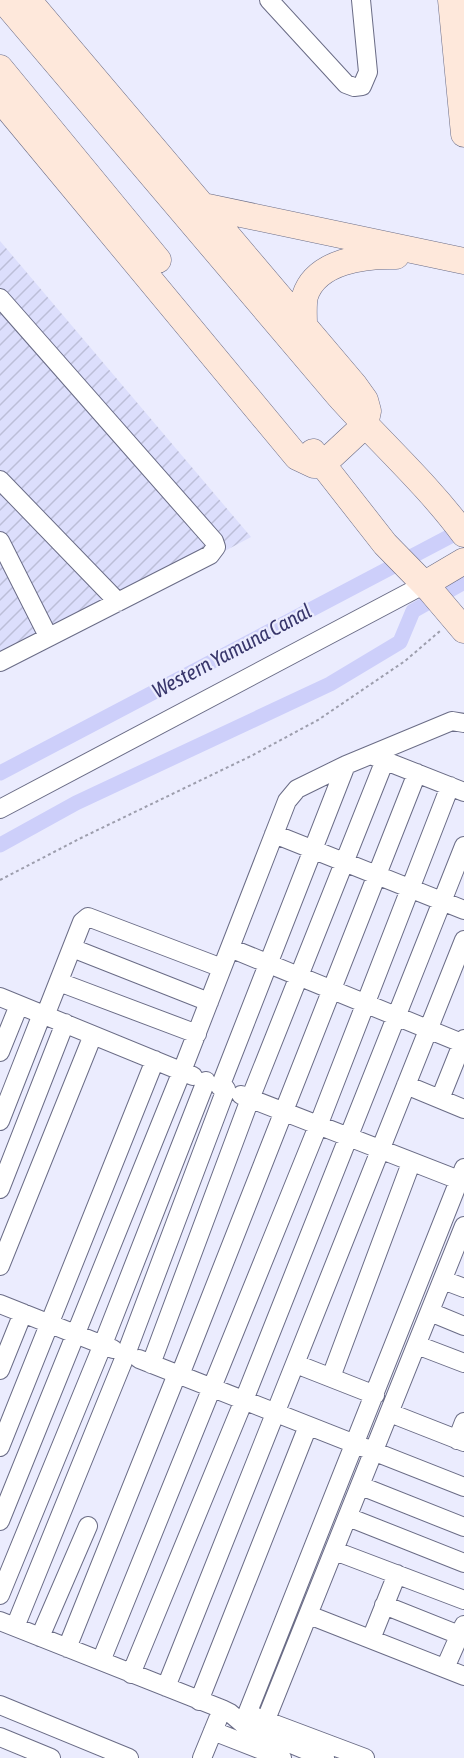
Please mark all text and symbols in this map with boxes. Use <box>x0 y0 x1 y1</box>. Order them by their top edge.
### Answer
water label: Western Yamuna Canal <box>148 598 315 702</box>

